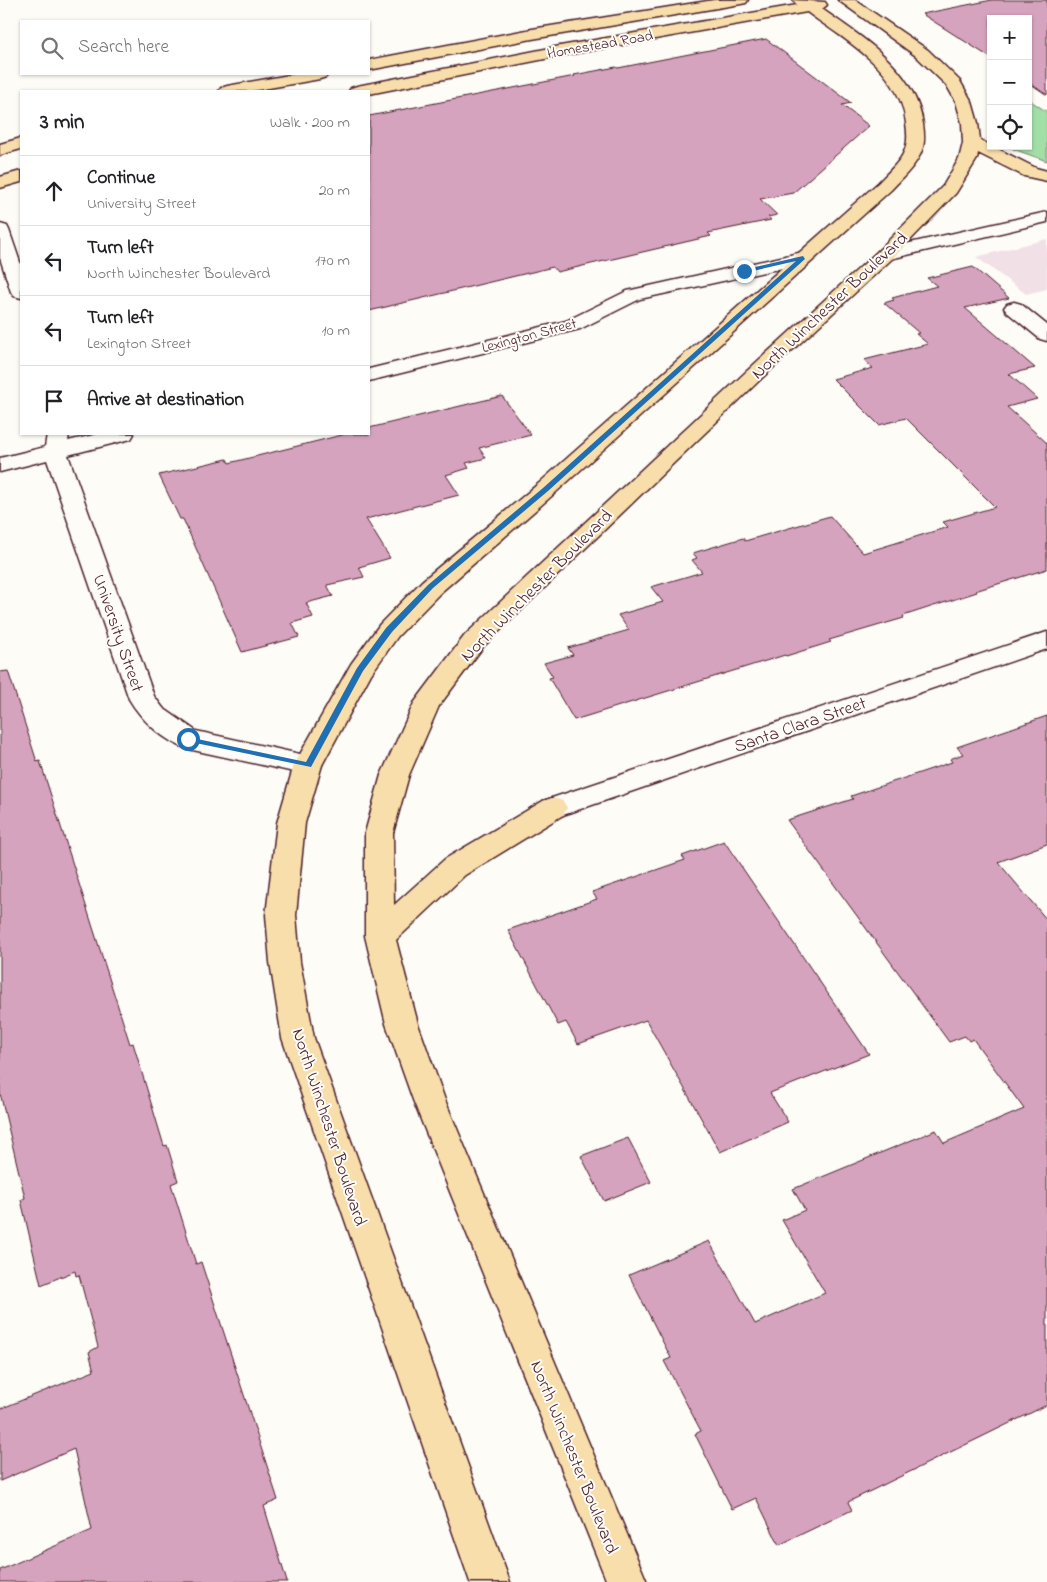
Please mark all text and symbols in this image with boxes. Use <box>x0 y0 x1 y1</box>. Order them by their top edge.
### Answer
map controls <box>987 15 1032 150</box>
button: + <box>987 15 1032 60</box>
search box <box>20 20 370 75</box>
street label: Homestead Road <box>545 25 655 65</box>
icon: search <box>38 34 66 62</box>
text: Search here <box>78 34 169 61</box>
button: − <box>987 60 1032 105</box>
button: locate <box>987 105 1032 150</box>
text: 3 min <box>40 108 84 138</box>
text: Walk · 200 m <box>270 111 350 135</box>
text: Continue <box>87 165 155 192</box>
icon: ahead <box>40 177 68 205</box>
text: 20 m <box>319 179 350 203</box>
text: University Street <box>87 192 196 216</box>
street label: North Winchester Boulevard <box>746 227 915 386</box>
text: Turn left <box>87 235 154 262</box>
icon: left <box>40 247 68 275</box>
text: 170 m <box>315 249 350 273</box>
route end <box>733 260 756 283</box>
text: North Winchester Boulevard <box>87 262 270 286</box>
text: Turn left <box>87 305 154 332</box>
street label: Lexington Street <box>479 313 580 360</box>
icon: left <box>40 317 68 345</box>
text: 10 m <box>322 319 350 343</box>
text: Lexington Street <box>87 332 191 356</box>
icon: arrive <box>40 387 68 415</box>
text: Arrive at destination <box>87 387 244 414</box>
street label: North Winchester Boulevard <box>455 504 620 669</box>
street label: University Street <box>85 571 149 696</box>
street label: Santa Clara Street <box>731 691 870 761</box>
route start <box>177 728 200 751</box>
street label: North Winchester Boulevard <box>284 1026 372 1230</box>
street label: North Winchester Boulevard <box>522 1357 624 1558</box>

